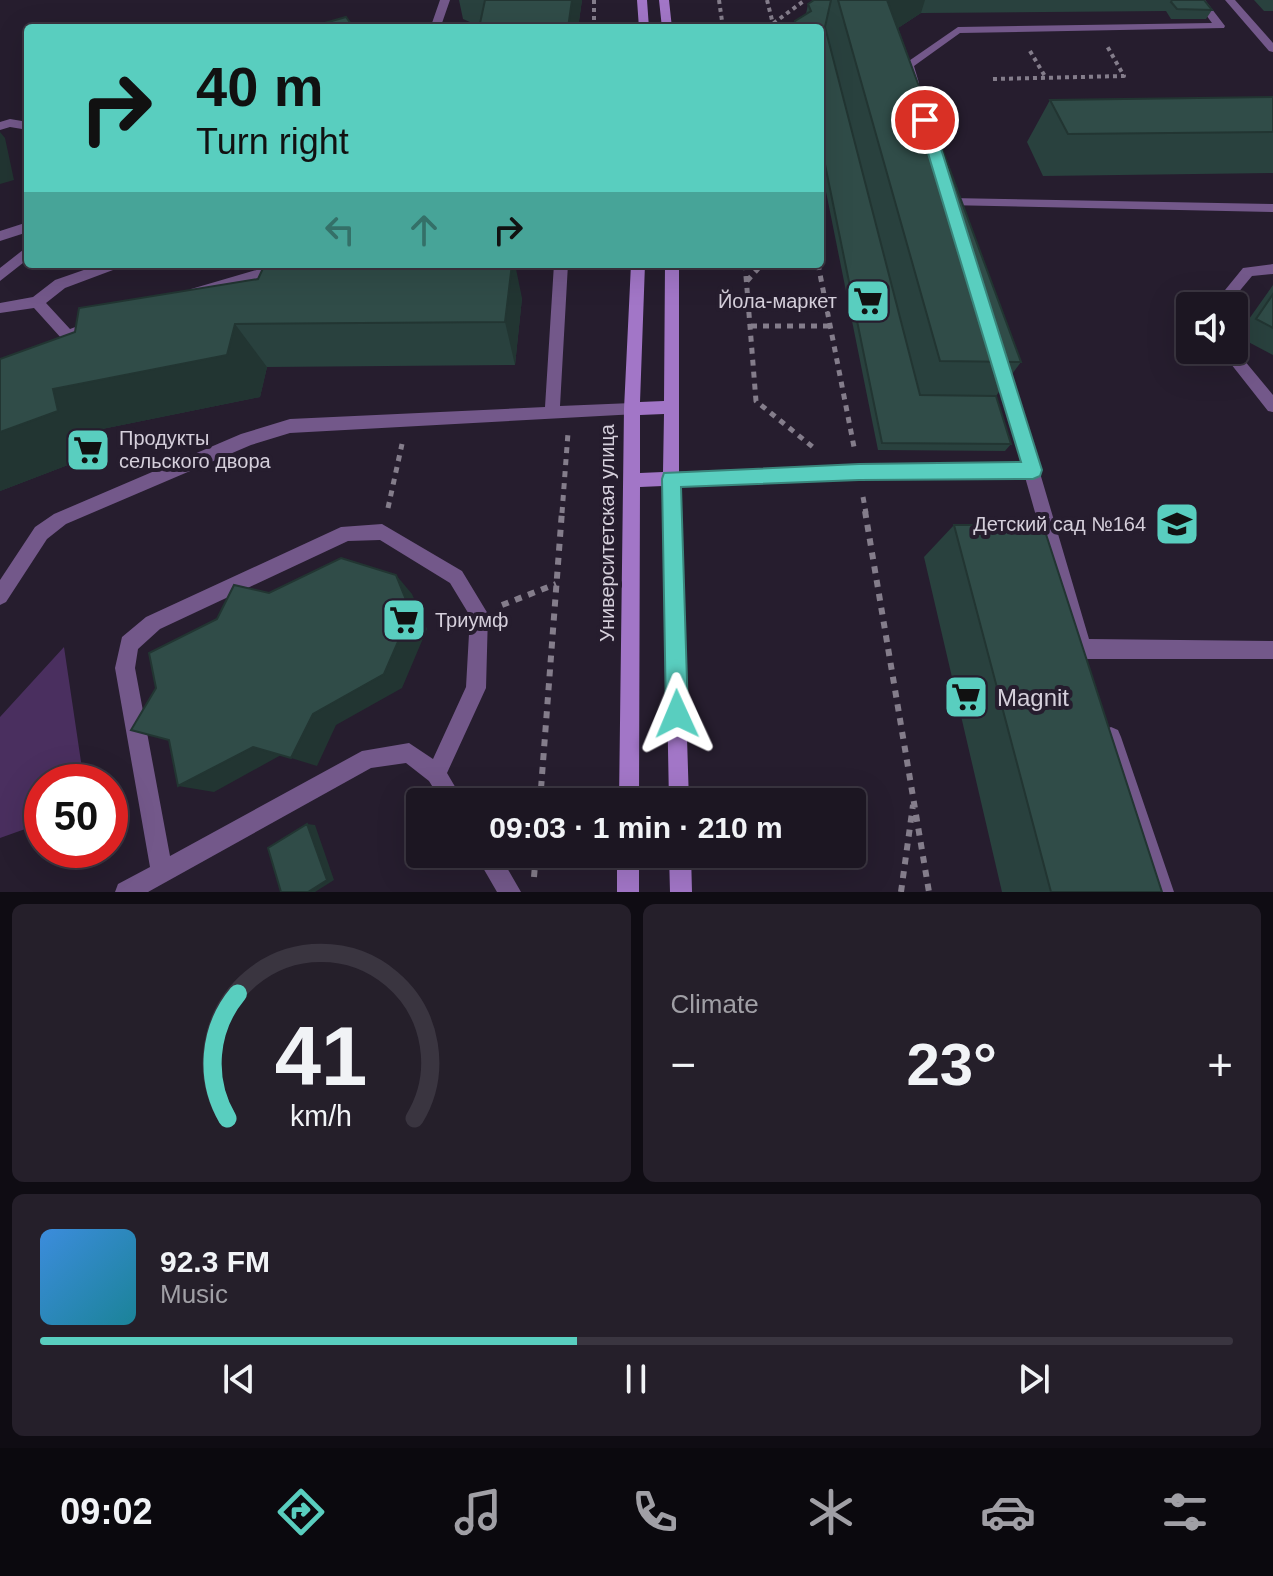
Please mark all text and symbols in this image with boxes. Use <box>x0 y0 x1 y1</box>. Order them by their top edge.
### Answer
text: 40 m <box>196 55 324 118</box>
icon: right <box>64 56 168 160</box>
pin <box>891 86 959 154</box>
icon: arrive <box>903 98 947 142</box>
text: Turn right <box>196 121 349 162</box>
icon: left <box>318 208 362 252</box>
icon: ahead <box>402 208 446 252</box>
icon: right <box>486 208 530 252</box>
supermarket icon: Йола-маркет <box>844 277 892 325</box>
place label: Йола-маркет <box>718 289 837 312</box>
map controls <box>1176 292 1248 364</box>
button: sound <box>1176 292 1248 364</box>
street label: Университетская улица <box>596 423 618 642</box>
supermarket icon: Продукты сельского двора <box>64 426 112 474</box>
place label: Продукты сельского двора <box>119 427 271 472</box>
school or university icon: Детский сад №164 <box>1153 500 1201 548</box>
place label: Детский сад №164 <box>973 513 1146 535</box>
supermarket icon: Триумф <box>380 596 428 644</box>
place label: Триумф <box>435 609 508 631</box>
position arrow <box>635 672 719 756</box>
supermarket icon: Magnit <box>942 673 990 721</box>
place label: Magnit <box>997 684 1069 711</box>
speed limit sign: 50 <box>24 764 128 868</box>
text: 09:03 · 1 min · 210 m <box>489 811 783 844</box>
text: Climate <box>671 989 759 1019</box>
text: 41 <box>275 1010 368 1103</box>
text: 23° <box>906 1031 997 1098</box>
text: − <box>671 1040 696 1089</box>
text: + <box>1207 1040 1233 1089</box>
text: km/h <box>290 1100 352 1132</box>
text: 92.3 FM <box>160 1245 270 1278</box>
text: Music <box>160 1279 228 1309</box>
icon: previous <box>217 1357 261 1401</box>
icon: pause <box>614 1357 658 1401</box>
icon: next <box>1012 1357 1056 1401</box>
icon: directions <box>273 1484 329 1540</box>
icon: music <box>450 1484 506 1540</box>
icon: phone <box>627 1484 683 1540</box>
icon: climate <box>803 1484 859 1540</box>
icon: car <box>980 1484 1036 1540</box>
icon: filters <box>1157 1484 1213 1540</box>
text: 09:02 <box>60 1491 152 1532</box>

